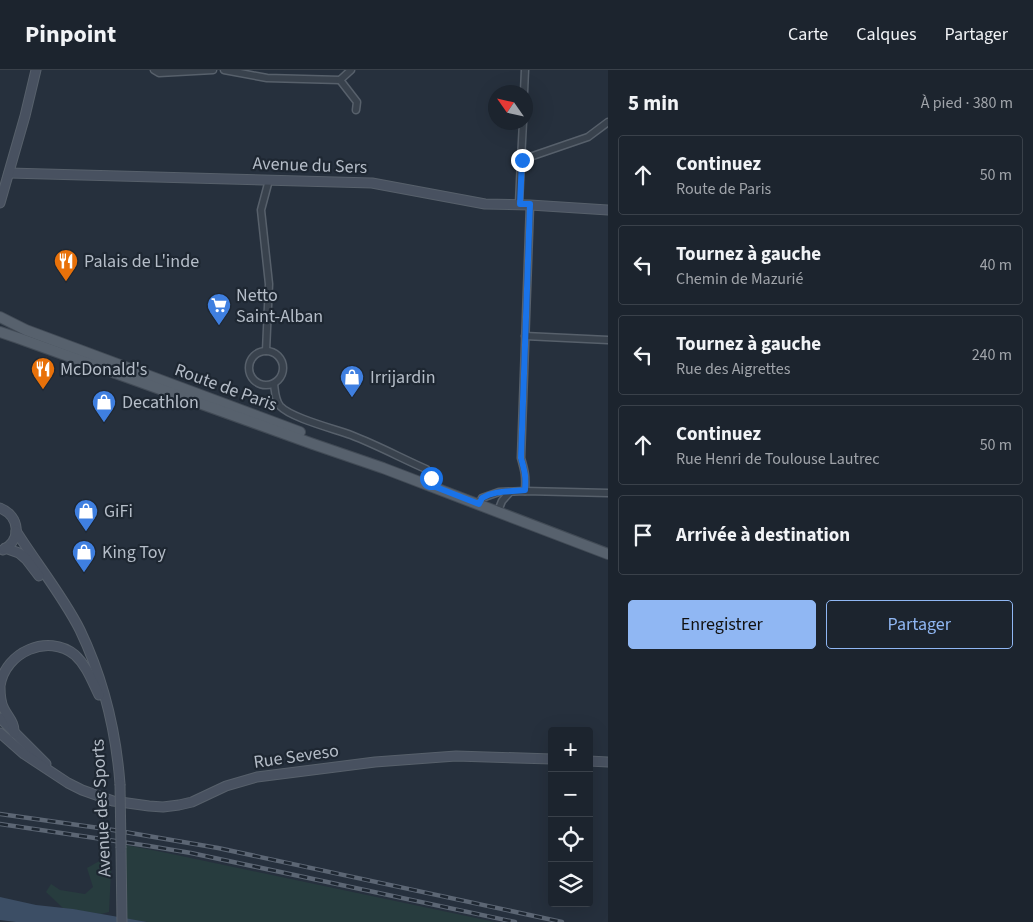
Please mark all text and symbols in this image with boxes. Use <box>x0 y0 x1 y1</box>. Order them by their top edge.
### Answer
text: Pinpoint <box>25 17 116 52</box>
text: Carte <box>788 22 828 47</box>
text: Calques <box>856 22 916 47</box>
text: Partager <box>944 22 1008 47</box>
north arrow <box>488 85 533 130</box>
text: 5 min <box>628 88 679 118</box>
text: À pied · 380 m <box>921 92 1013 114</box>
route end <box>511 149 534 172</box>
street label: Avenue du Sers <box>252 151 368 180</box>
text: Continuez <box>676 151 761 178</box>
icon: ahead <box>629 161 657 189</box>
text: 50 m <box>980 164 1012 186</box>
text: Route de Paris <box>676 178 771 200</box>
text: Tournez à gauche <box>676 241 821 268</box>
restaurant icon: Palais de L'inde <box>53 248 79 282</box>
place label: Palais de L'inde <box>84 249 199 274</box>
icon: left <box>629 251 657 279</box>
text: 40 m <box>980 254 1012 276</box>
text: Chemin de Mazurié <box>676 268 803 290</box>
place label: Netto Saint-Alban <box>236 283 323 329</box>
supermarket icon: Netto Saint-Alban <box>206 292 232 326</box>
text: Tournez à gauche <box>676 331 821 358</box>
icon: left <box>629 341 657 369</box>
text: 240 m <box>972 344 1012 366</box>
restaurant icon: McDonald's <box>30 356 56 390</box>
place label: McDonald's <box>60 357 147 382</box>
street label: Route de Paris <box>171 357 280 418</box>
text: Rue des Aigrettes <box>676 358 790 380</box>
shop icon: Irrijardin <box>339 364 365 398</box>
place label: Irrijardin <box>370 365 436 390</box>
shop icon: Decathlon <box>91 389 117 423</box>
place label: Decathlon <box>122 390 199 415</box>
text: Continuez <box>676 421 761 448</box>
icon: ahead <box>629 431 657 459</box>
text: 50 m <box>980 434 1012 456</box>
text: Rue Henri de Toulouse Lautrec <box>676 448 880 470</box>
route start <box>420 467 443 490</box>
shop icon: GiFi <box>73 498 99 532</box>
place label: GiFi <box>104 499 133 524</box>
icon: arrive <box>629 521 657 549</box>
text: Arrivée à destination <box>676 522 850 549</box>
shop icon: King Toy <box>71 539 97 573</box>
place label: King Toy <box>102 540 167 565</box>
button: Enregistrer <box>628 600 816 649</box>
button: Partager <box>826 600 1013 649</box>
map controls <box>548 727 593 907</box>
button: + <box>548 727 593 772</box>
street label: Avenue des Sports <box>85 738 118 878</box>
street label: Rue Seveso <box>252 738 340 775</box>
button: − <box>548 772 593 817</box>
button: locate <box>548 817 593 862</box>
button: layers <box>548 862 593 907</box>

